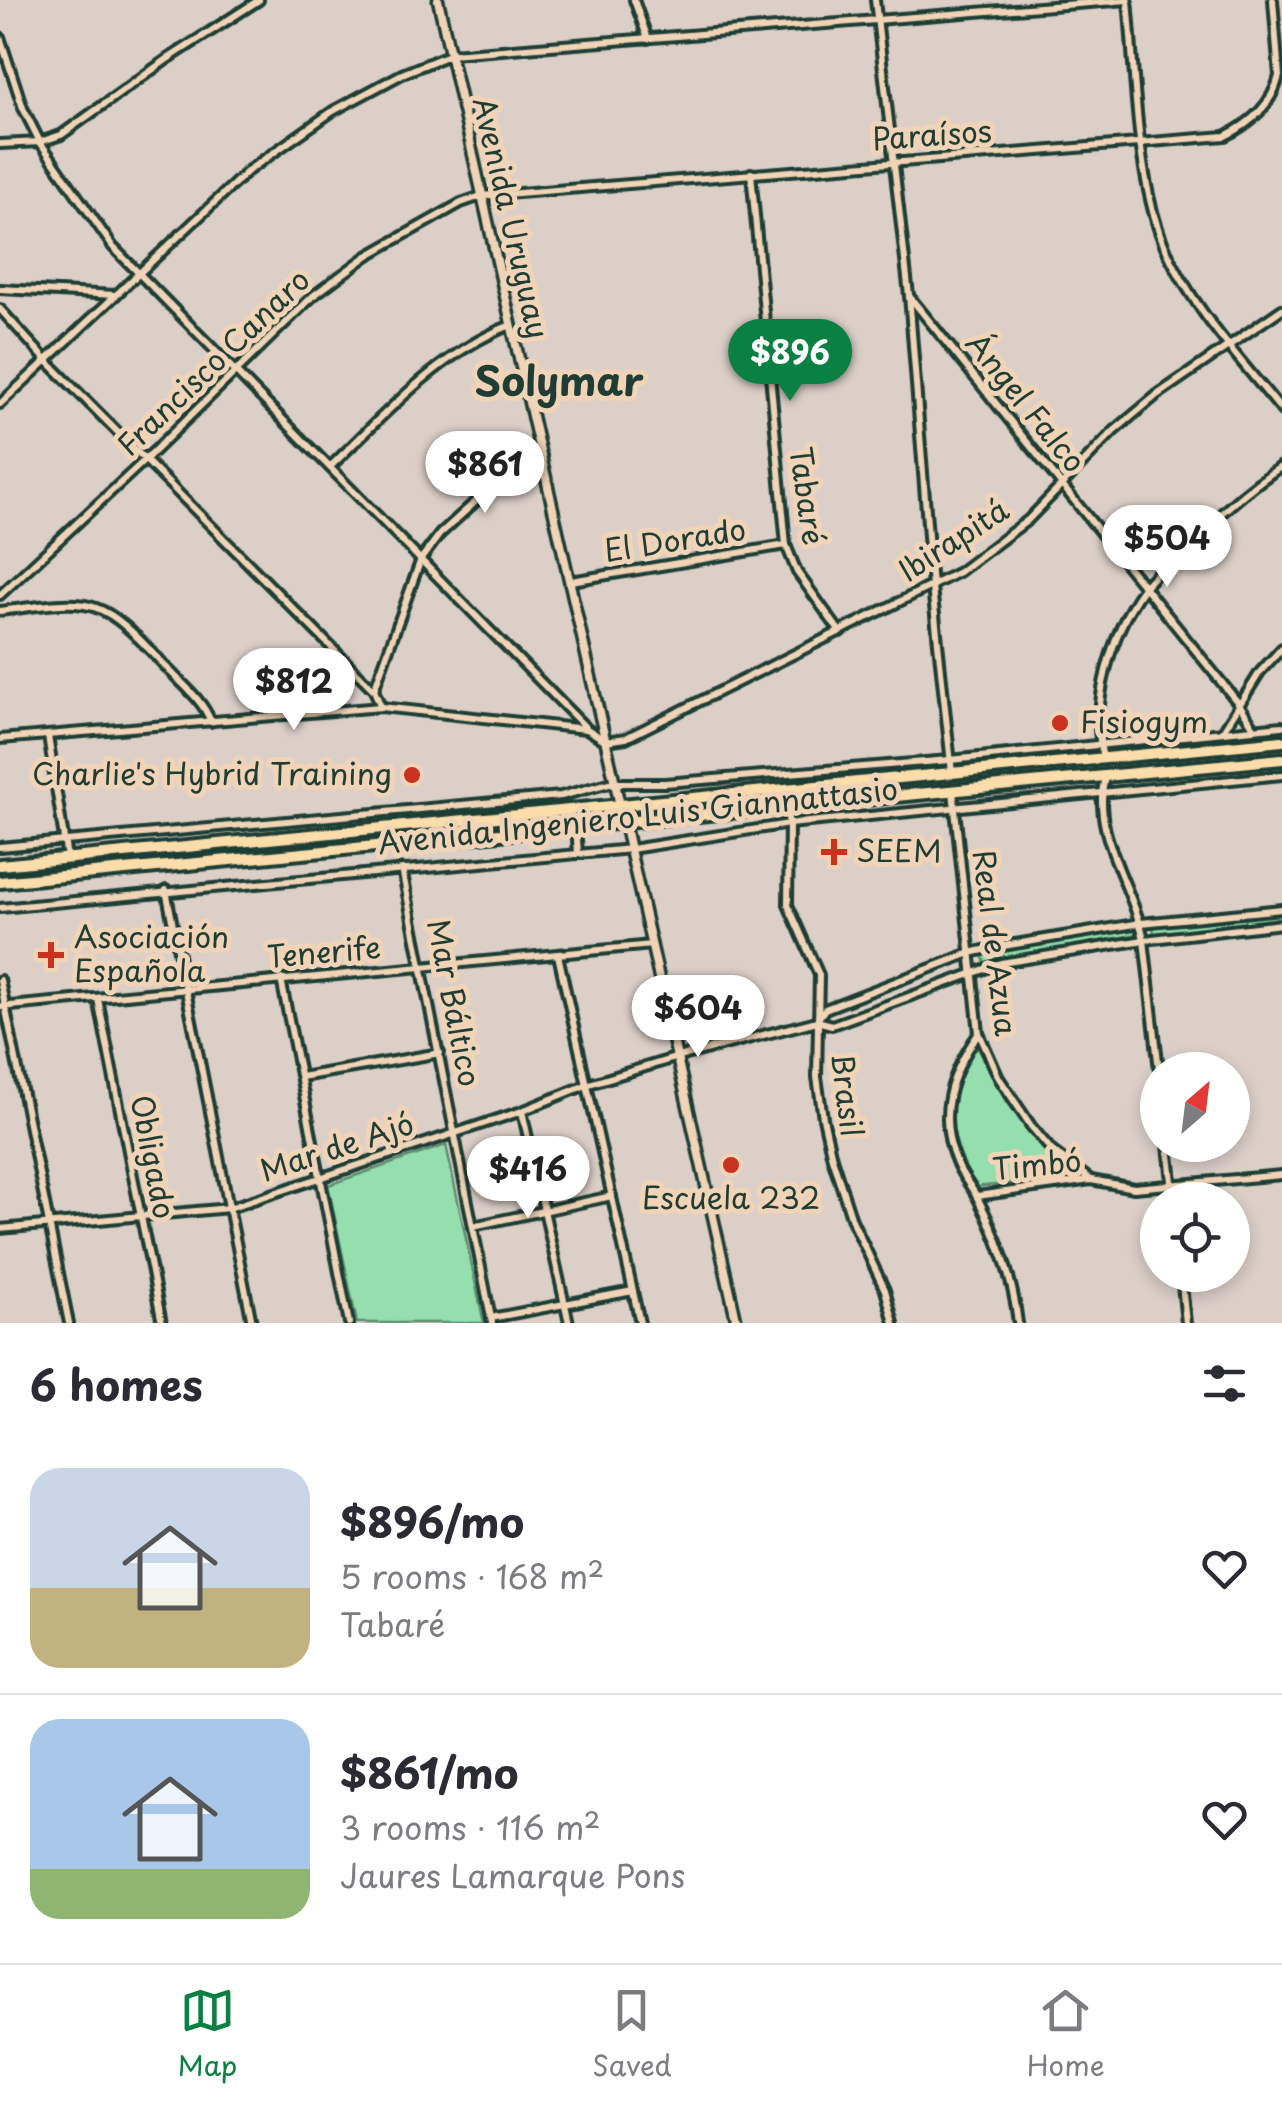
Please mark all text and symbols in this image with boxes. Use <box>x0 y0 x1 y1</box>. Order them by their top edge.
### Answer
street label: Avenida Uruguay <box>463 92 562 343</box>
street label: Paraísos <box>871 107 993 160</box>
street label: Francisco Canaro <box>106 257 319 465</box>
pin: $896 <box>731 319 849 404</box>
street label: Ángel Falco <box>956 322 1098 481</box>
text: $896 <box>750 327 830 375</box>
district label: Solymar <box>474 349 644 410</box>
pin: $861 <box>426 431 544 516</box>
text: $861 <box>447 439 523 487</box>
street label: Tabaré <box>779 444 838 548</box>
street label: Ibirapitá <box>889 486 1017 591</box>
street label: El Dorado <box>600 505 749 572</box>
pin: $504 <box>1108 505 1226 590</box>
text: $504 <box>1124 513 1210 561</box>
pin: $812 <box>235 648 353 733</box>
text: $812 <box>255 656 333 704</box>
place label: Fisiogym <box>1080 698 1208 743</box>
marker: Fisiogym <box>1049 712 1071 734</box>
place label: Charlie's Hybrid Training <box>32 750 392 795</box>
marker: Charlie's Hybrid Training <box>401 764 423 786</box>
street label: Avenida Ingeniero Luis Giannattasio <box>375 765 900 864</box>
place label: SEEM <box>856 827 942 872</box>
marker: SEEM <box>821 839 847 865</box>
street label: Real de Azua <box>963 847 1030 1039</box>
place label: Asociación Española <box>74 913 229 992</box>
street label: Mar Báltico <box>417 915 494 1090</box>
street label: Tenerife <box>265 923 382 978</box>
marker: Asociación Española <box>38 942 64 968</box>
pin: $604 <box>639 975 757 1060</box>
text: $604 <box>654 983 742 1031</box>
street label: Brasil <box>821 1050 876 1139</box>
north arrow <box>1140 1052 1250 1162</box>
map controls <box>1140 1052 1250 1292</box>
street label: Obligado <box>120 1091 188 1222</box>
street label: Mar de Ajó <box>254 1100 419 1192</box>
pin: $416 <box>469 1136 587 1221</box>
street label: Timbó <box>990 1136 1083 1191</box>
text: $416 <box>489 1144 567 1192</box>
marker: Escuela 232 <box>720 1154 742 1176</box>
place label: Escuela 232 <box>642 1174 820 1219</box>
button: locate <box>1140 1182 1250 1292</box>
text: 6 homes <box>30 1352 203 1415</box>
icon: filters <box>1197 1356 1252 1411</box>
text: $896/mo <box>340 1489 524 1552</box>
icon: home <box>110 1508 230 1628</box>
icon: heart <box>1197 1541 1252 1596</box>
text: 5 rooms · 168 m² <box>340 1552 604 1600</box>
text: Tabaré <box>340 1600 445 1648</box>
text: $861/mo <box>340 1740 518 1803</box>
icon: home <box>110 1759 230 1879</box>
icon: heart <box>1197 1792 1252 1847</box>
text: 3 rooms · 116 m² <box>340 1803 601 1851</box>
text: Jaures Lamarque Pons <box>340 1851 685 1899</box>
tab: Map <box>177 1983 237 2086</box>
tab: Saved <box>592 1983 672 2086</box>
tab: Home <box>1027 1983 1105 2086</box>

